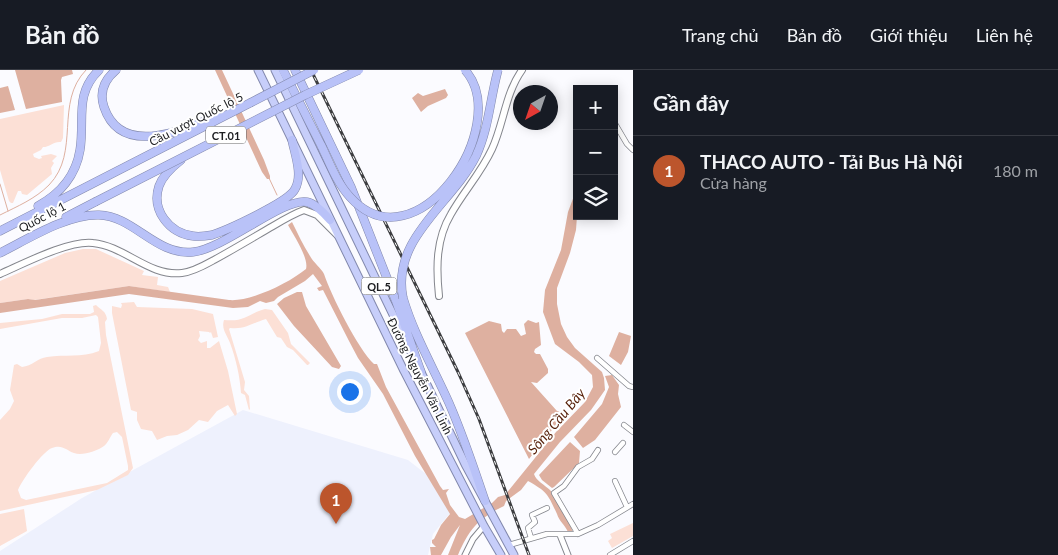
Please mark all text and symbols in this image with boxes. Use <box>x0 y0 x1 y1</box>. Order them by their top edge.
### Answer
text: Bản đồ <box>25 20 100 49</box>
text: Trang chủ <box>682 24 759 46</box>
text: Bản đồ <box>787 24 842 46</box>
text: Giới thiệu <box>870 24 948 46</box>
text: Liên hệ <box>976 24 1033 46</box>
north arrow <box>513 85 558 130</box>
map controls <box>573 85 618 220</box>
button: + <box>573 85 618 130</box>
street label: Cầu vượt Quốc lộ 5 <box>146 89 246 149</box>
text: Gần đây <box>653 90 729 115</box>
road number: CT.01 <box>206 126 246 144</box>
button: − <box>573 130 618 175</box>
text: THACO AUTO - Tải Bus Hà Nội <box>700 150 963 173</box>
text: 1 <box>664 161 674 180</box>
text: 180 m <box>993 161 1038 180</box>
text: Cửa hàng <box>700 173 767 192</box>
button: layers <box>573 175 618 220</box>
street label: Quốc lộ 1 <box>16 198 68 236</box>
road number: QL.5 <box>362 278 396 295</box>
street label: Đường Nguyễn Văn Linh <box>384 315 456 437</box>
your location <box>337 379 363 405</box>
water label: Sông Cầu Bây <box>524 384 589 457</box>
pin: 1 <box>320 483 352 524</box>

